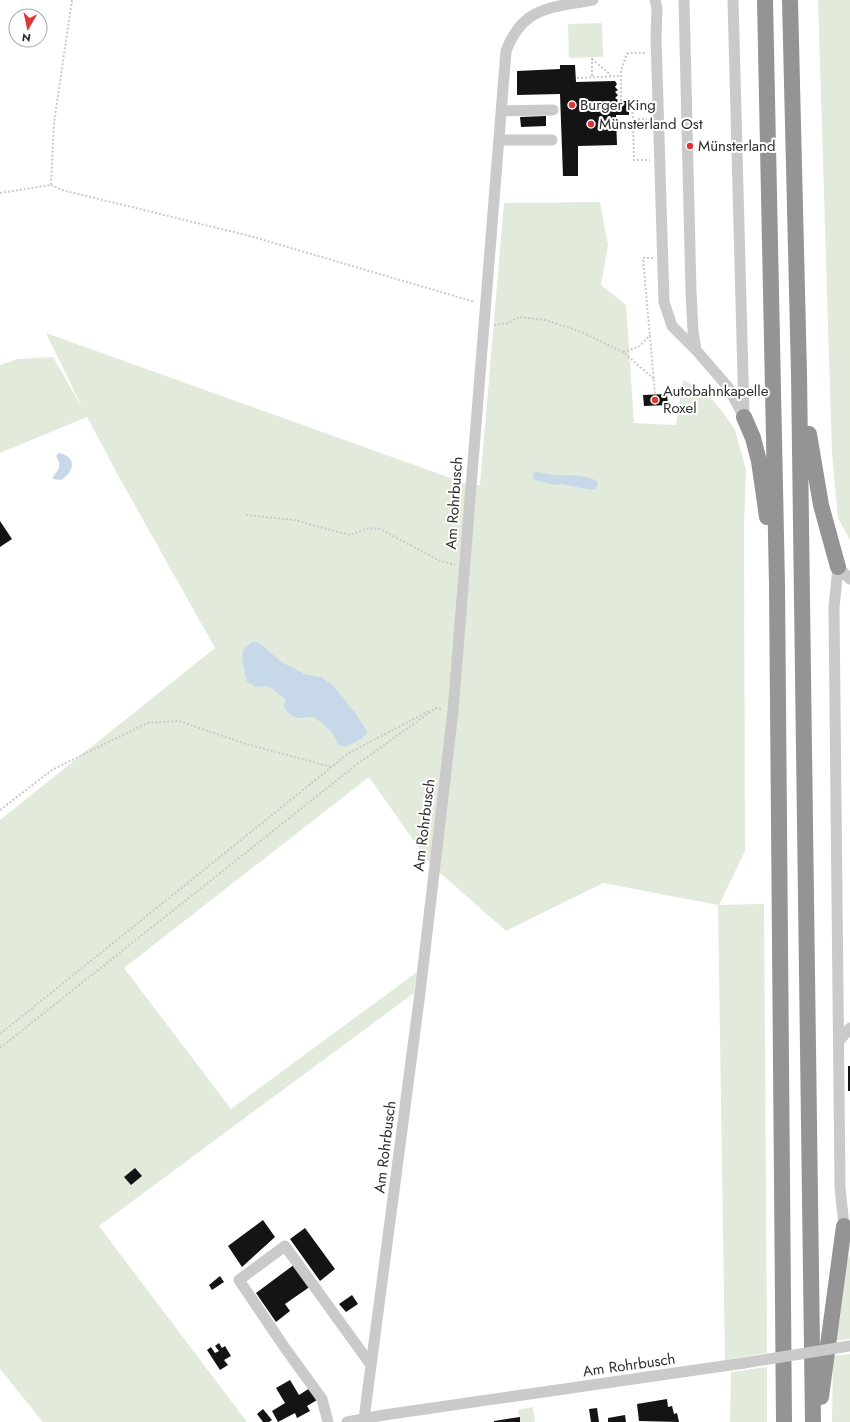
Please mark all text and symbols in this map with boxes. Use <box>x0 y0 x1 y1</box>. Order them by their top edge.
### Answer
north arrow <box>8 8 48 48</box>
text: N <box>21 29 32 46</box>
place label: Burger King <box>580 94 656 116</box>
marker: Burger King <box>567 100 577 110</box>
place label: Münsterland Ost <box>599 113 703 135</box>
marker: Münsterland Ost <box>586 119 596 129</box>
place label: Münsterland <box>698 135 776 157</box>
marker: Münsterland <box>685 141 695 151</box>
place label: Autobahnkapelle Roxel <box>663 380 769 419</box>
marker: Autobahnkapelle Roxel <box>650 395 660 405</box>
street label: Am Rohrbusch <box>440 456 468 550</box>
street label: Am Rohrbusch <box>407 777 441 873</box>
street label: Am Rohrbusch <box>368 1099 402 1195</box>
street label: Am Rohrbusch <box>581 1348 677 1382</box>

